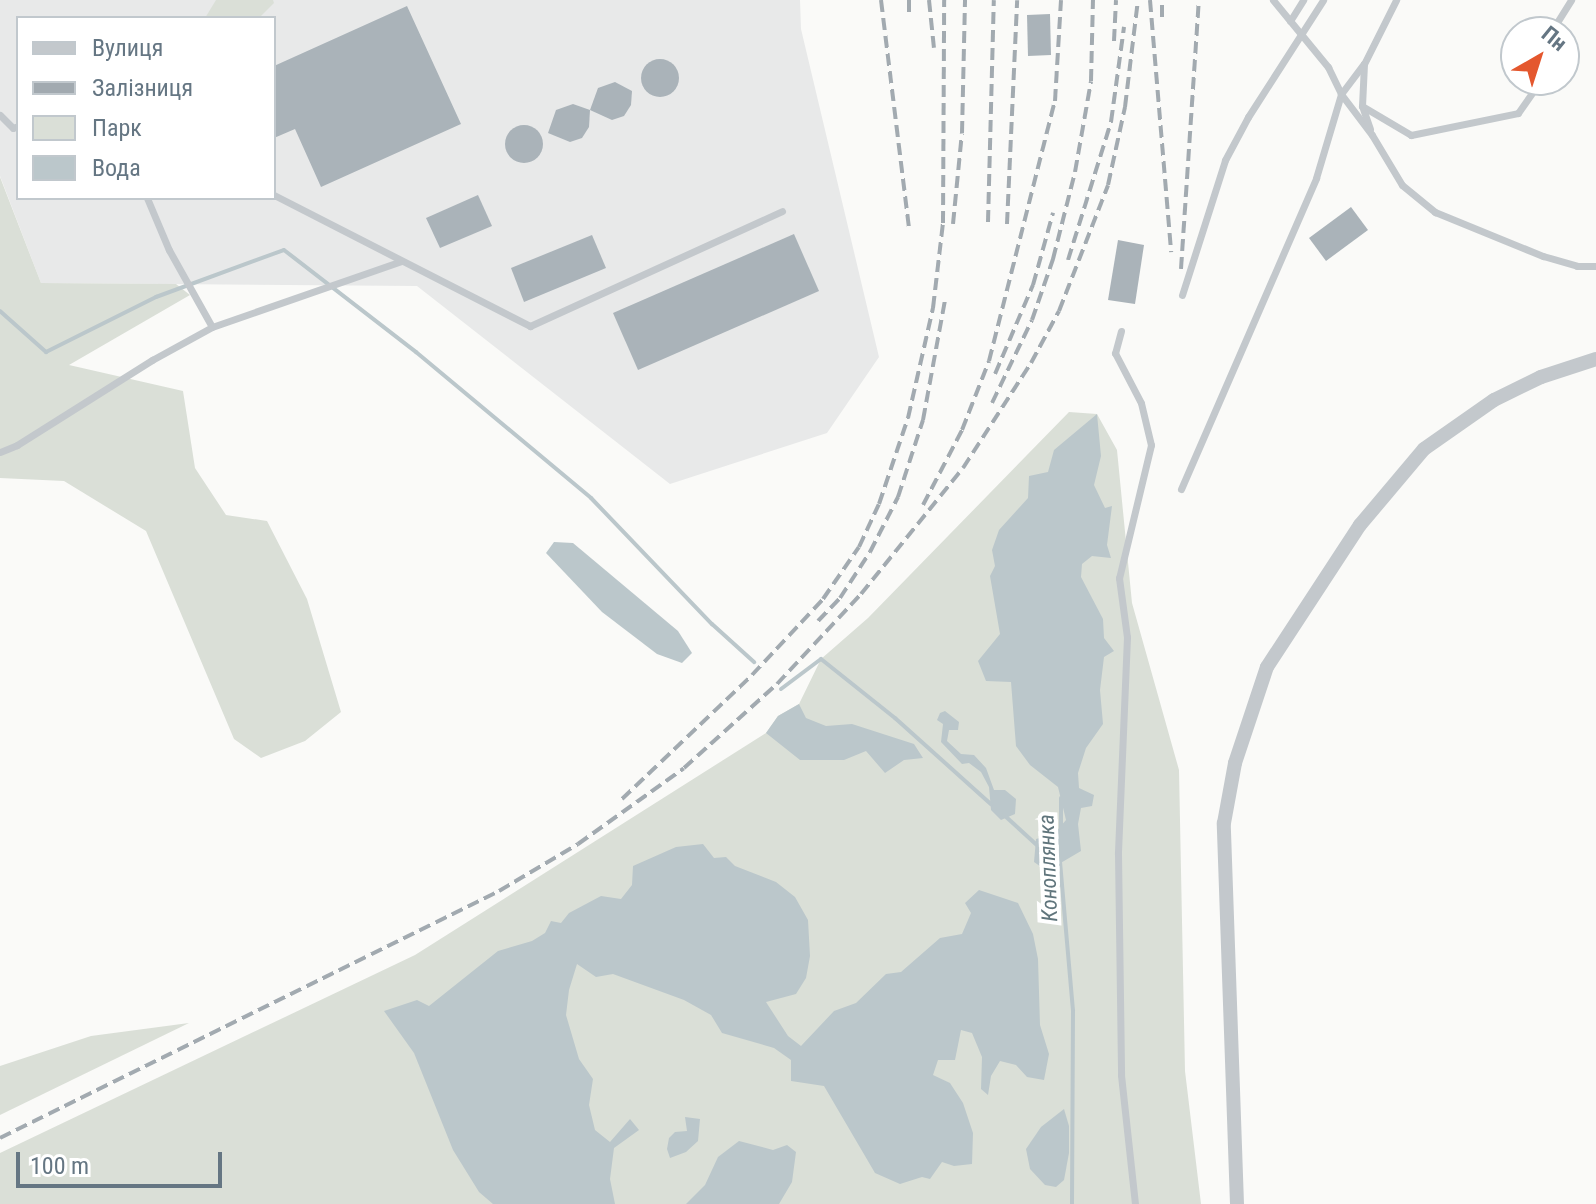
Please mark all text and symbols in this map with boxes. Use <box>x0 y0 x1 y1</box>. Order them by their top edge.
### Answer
legend <box>16 16 276 200</box>
north arrow <box>1500 16 1580 96</box>
text: Пн <box>1537 21 1572 56</box>
text: Вулиця <box>92 34 163 62</box>
text: Залізниця <box>92 74 193 102</box>
text: Парк <box>92 114 142 142</box>
text: Вода <box>92 154 141 182</box>
water label: Коноплянка <box>1033 814 1063 922</box>
scale bar <box>20 1136 226 1186</box>
text: 100 m <box>30 1152 89 1180</box>

